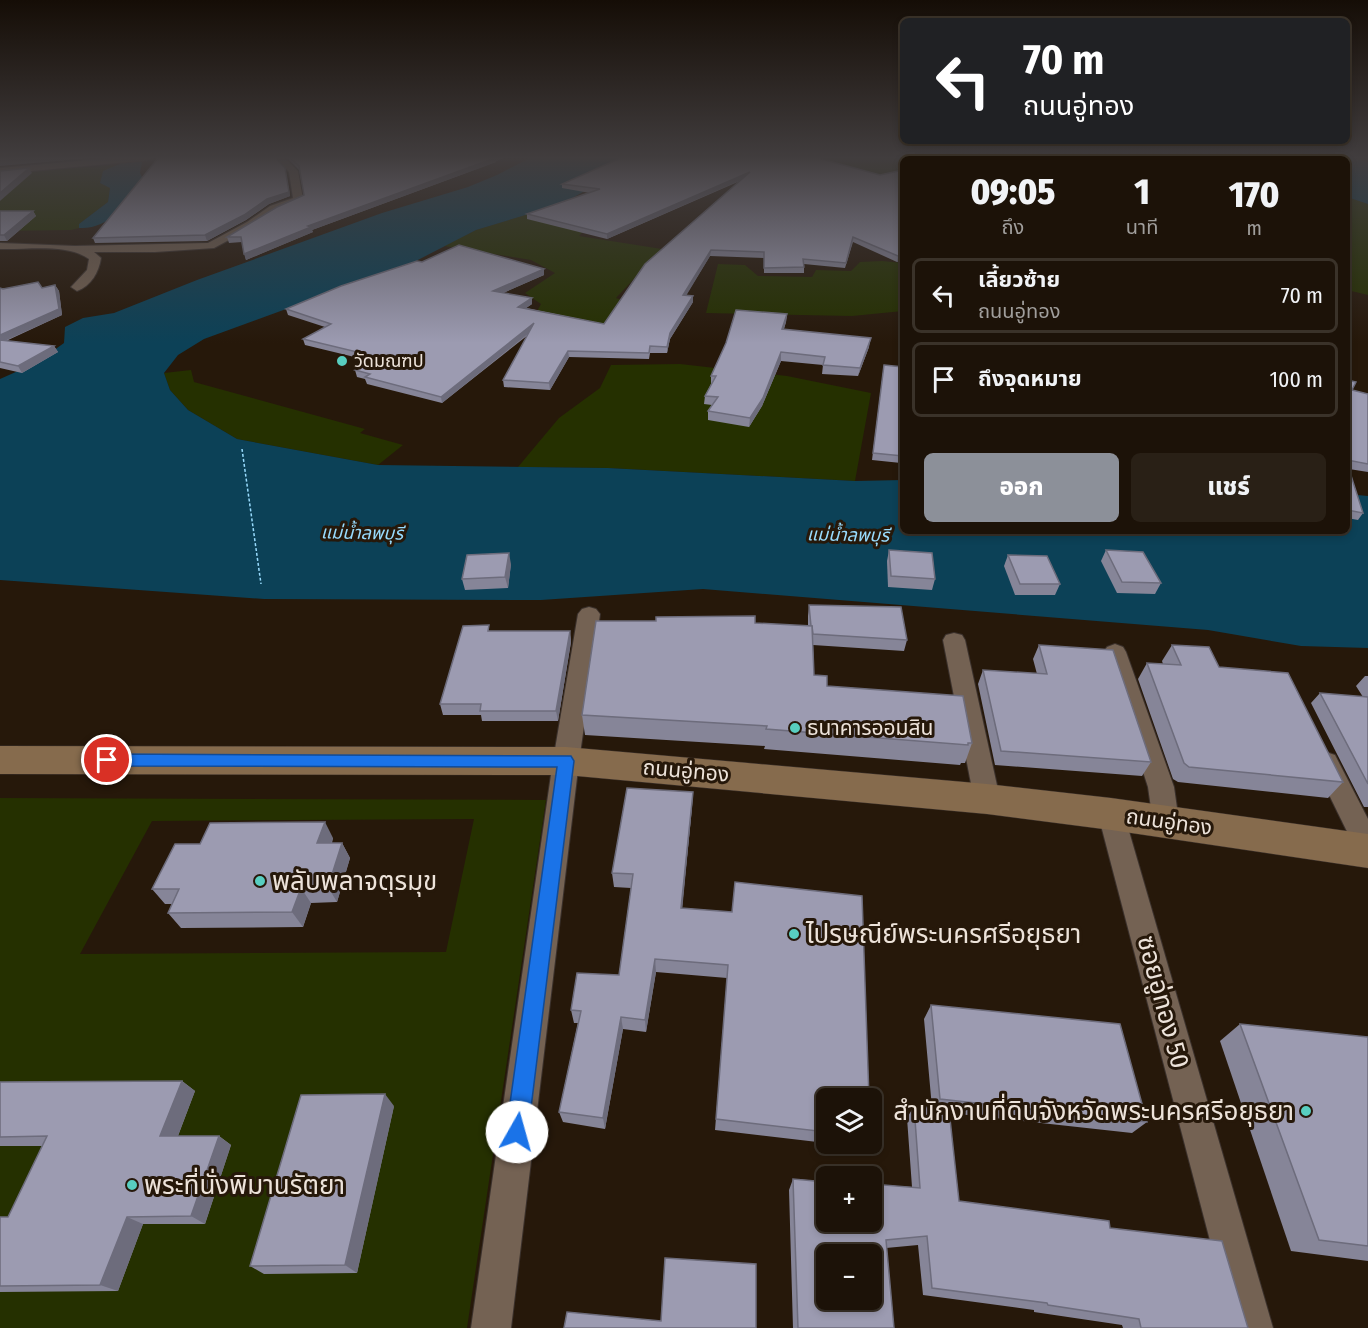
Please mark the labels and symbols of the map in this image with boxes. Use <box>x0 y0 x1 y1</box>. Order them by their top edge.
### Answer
place label: วัดมณฑป <box>354 350 424 372</box>
marker: วัดมณฑป <box>335 354 349 368</box>
water label: แม่น้ำลพบุรี <box>321 519 406 545</box>
water label: แม่น้ำลพบุรี <box>807 521 892 547</box>
place label: ธนาคารออมสิน <box>807 715 933 741</box>
marker: ธนาคารออมสิน <box>788 721 802 735</box>
pin <box>81 734 132 785</box>
street label: ถนนอู่ทอง <box>642 754 730 788</box>
street label: ถนนอู่ทอง <box>1124 803 1214 841</box>
place label: พลับพลาจตุรมุข <box>272 866 437 897</box>
marker: พลับพลาจตุรมุข <box>253 874 267 888</box>
place label: ไปรษณีย์พระนครศรีอยุธยา <box>805 919 1081 950</box>
marker: ไปรษณีย์พระนครศรีอยุธยา <box>787 927 801 941</box>
street label: ซอยอู่ทอง 50 <box>1130 932 1196 1072</box>
place label: สำนักงานที่ดินจังหวัดพระนครศรีอยุธยา <box>893 1093 1294 1127</box>
position arrow <box>485 1100 549 1164</box>
marker: สำนักงานที่ดินจังหวัดพระนครศรีอยุธยา <box>1299 1104 1313 1118</box>
place label: พระที่นั่งพิมานรัตยา <box>144 1167 345 1201</box>
marker: พระที่นั่งพิมานรัตยา <box>125 1178 139 1192</box>

